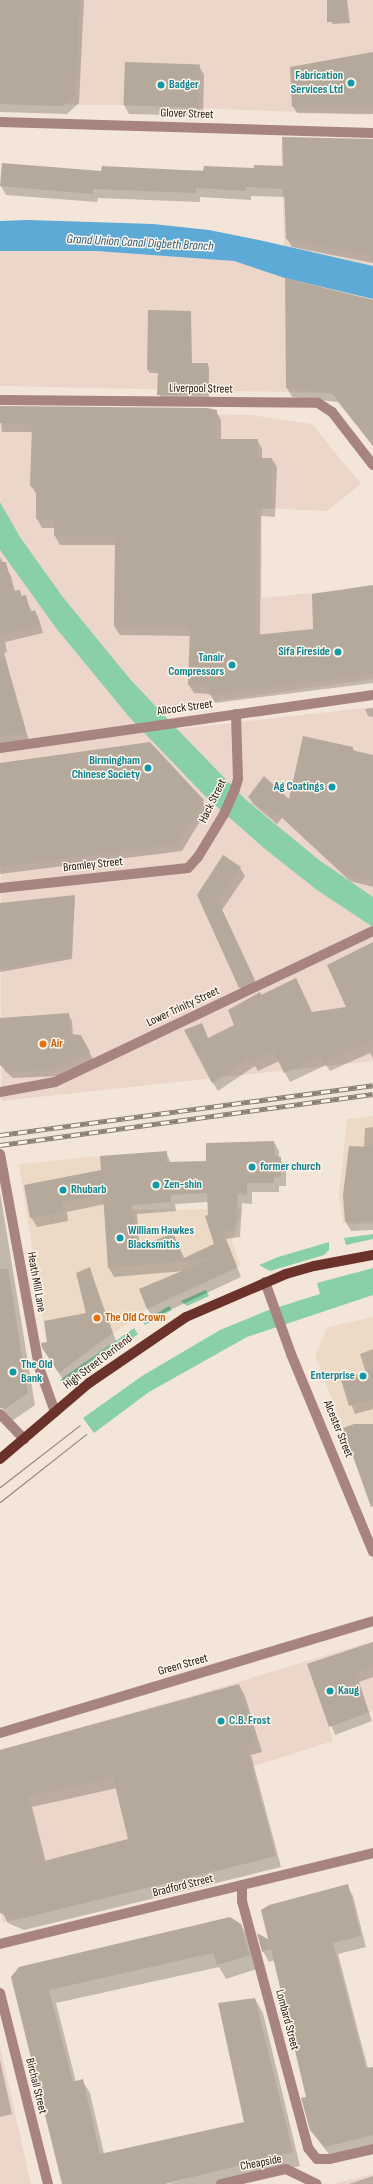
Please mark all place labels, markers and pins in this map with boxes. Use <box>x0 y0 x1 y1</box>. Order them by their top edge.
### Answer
place label: Fabrication Services Ltd <box>291 69 343 97</box>
place label: Badger <box>169 78 199 92</box>
marker: Fabrication Services Ltd <box>346 78 356 88</box>
marker: Badger <box>156 80 166 90</box>
place label: Sifa Fireside <box>278 645 330 659</box>
marker: Sifa Fireside <box>333 647 343 657</box>
place label: Tanair Compressors <box>168 651 224 679</box>
marker: Tanair Compressors <box>227 660 237 670</box>
place label: Birmingham Chinese Society <box>72 754 140 782</box>
marker: Birmingham Chinese Society <box>143 763 153 773</box>
place label: Ag Coatings <box>274 780 324 794</box>
marker: Ag Coatings <box>327 782 337 792</box>
place label: Air <box>51 1037 63 1051</box>
marker: Air <box>38 1039 48 1049</box>
place label: former church <box>260 1160 321 1174</box>
marker: former church <box>247 1162 257 1172</box>
place label: Zen-shin <box>164 1178 202 1192</box>
marker: Zen-shin <box>151 1180 161 1190</box>
place label: Rhubarb <box>71 1183 106 1197</box>
marker: Rhubarb <box>58 1185 68 1195</box>
place label: William Hawkes Blacksmiths <box>128 1224 194 1252</box>
marker: William Hawkes Blacksmiths <box>115 1233 125 1243</box>
place label: The Old Crown <box>105 1311 166 1325</box>
marker: The Old Crown <box>92 1313 102 1323</box>
place label: The Old Bank <box>21 1358 52 1386</box>
marker: The Old Bank <box>8 1367 18 1377</box>
place label: Enterprise <box>311 1369 355 1383</box>
marker: Enterprise <box>358 1371 368 1381</box>
place label: Kaug <box>338 1684 359 1698</box>
marker: Kaug <box>325 1686 335 1696</box>
place label: C.B. Frost <box>229 1714 270 1728</box>
marker: C.B. Frost <box>216 1716 226 1726</box>

